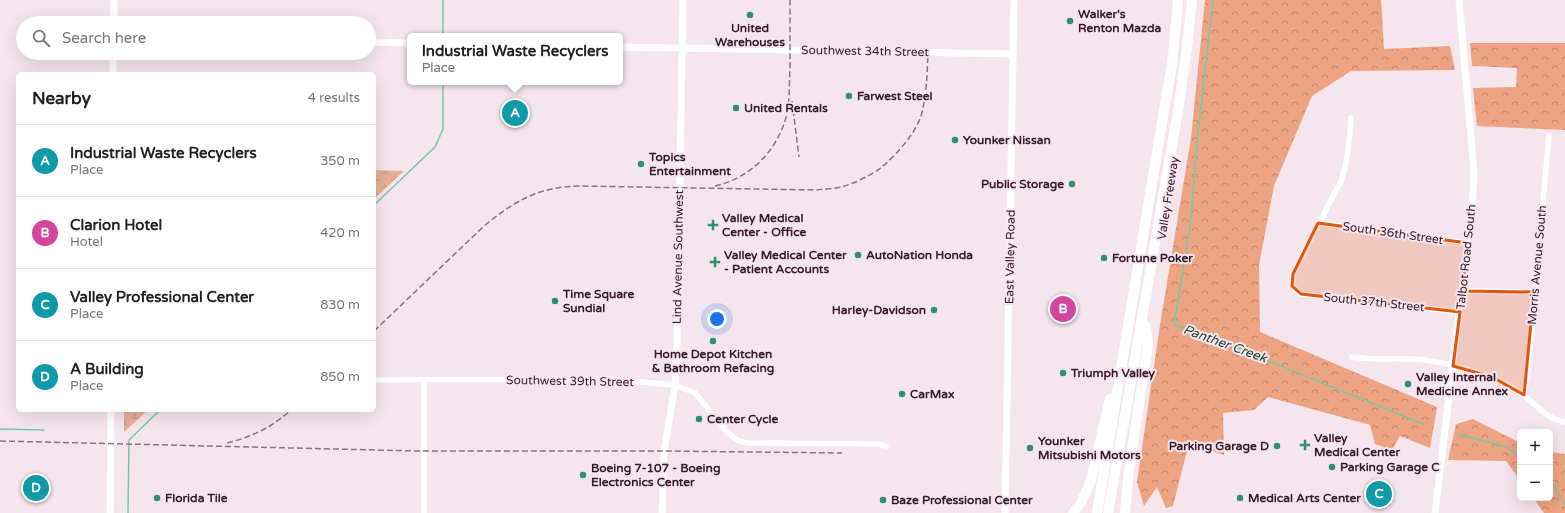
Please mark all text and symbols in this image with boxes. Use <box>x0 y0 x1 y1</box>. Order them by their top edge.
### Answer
place label: Walker's Renton Mazda <box>1078 7 1162 35</box>
marker: United Warehouses <box>745 10 755 20</box>
search box <box>16 16 376 60</box>
marker: Walker's Renton Mazda <box>1065 16 1075 26</box>
place label: United Warehouses <box>715 21 785 49</box>
icon: search <box>30 27 52 49</box>
text: Search here <box>62 29 146 47</box>
popup <box>407 33 623 85</box>
text: Industrial Waste Recyclers <box>422 42 608 60</box>
street label: Southwest 34th Street <box>801 43 929 59</box>
text: Place <box>422 60 455 76</box>
text: Nearby <box>32 88 91 109</box>
place label: Farwest Steel <box>857 89 933 103</box>
text: 4 results <box>308 90 360 106</box>
marker: Farwest Steel <box>844 91 854 101</box>
pin: A <box>502 98 528 128</box>
place label: United Rentals <box>744 101 828 115</box>
marker: United Rentals <box>731 103 741 113</box>
place label: Younker Nissan <box>963 133 1051 147</box>
marker: Younker Nissan <box>950 135 960 145</box>
text: Industrial Waste Recyclers <box>70 144 257 162</box>
place label: Topics Entertainment <box>648 150 731 178</box>
text: A <box>40 153 50 169</box>
text: 350 m <box>320 153 360 169</box>
street label: Valley Freeway <box>1155 155 1182 241</box>
marker: Topics Entertainment <box>636 159 646 169</box>
text: Place <box>70 162 103 178</box>
place label: Public Storage <box>981 177 1064 192</box>
marker: Public Storage <box>1067 179 1077 189</box>
street label: Lind Avenue Southwest <box>670 189 686 324</box>
street label: Talbot Road South <box>1454 204 1478 310</box>
street label: Morris Avenue South <box>1525 205 1549 325</box>
street label: East Valley Road <box>1002 210 1018 304</box>
place label: Valley Medical Center - Office <box>722 211 807 239</box>
text: Clarion Hotel <box>70 216 162 234</box>
marker: Valley Medical Center - Office <box>707 219 719 231</box>
street label: South 36th Street <box>1342 219 1445 247</box>
text: B <box>40 225 50 241</box>
text: 420 m <box>320 225 360 241</box>
text: Hotel <box>70 234 103 250</box>
place label: Valley Medical Center - Patient Accounts <box>724 248 847 276</box>
place label: AutoNation Honda <box>866 248 973 262</box>
marker: AutoNation Honda <box>853 250 863 260</box>
place label: Fortune Poker <box>1112 251 1193 265</box>
marker: Fortune Poker <box>1099 253 1109 263</box>
marker: Valley Medical Center - Patient Accounts <box>709 256 721 268</box>
place label: Time Square Sundial <box>562 287 635 315</box>
text: Valley Professional Center <box>70 288 254 306</box>
street label: South 37th Street <box>1323 290 1426 314</box>
pin: B <box>1050 294 1076 324</box>
marker: Time Square Sundial <box>550 296 560 306</box>
text: C <box>40 297 50 313</box>
text: 830 m <box>320 297 360 313</box>
place label: Harley-Davidson <box>832 303 926 318</box>
marker: Harley-Davidson <box>929 305 939 315</box>
text: Place <box>70 306 103 322</box>
your location <box>707 309 727 329</box>
water label: Panther Creek <box>1181 322 1270 367</box>
marker: Home Depot Kitchen & Bathroom Refacing <box>708 336 718 346</box>
place label: Home Depot Kitchen & Bathroom Refacing <box>652 347 774 376</box>
text: A Building <box>70 360 144 378</box>
place label: Triumph Valley <box>1070 366 1156 381</box>
marker: Triumph Valley <box>1058 368 1068 378</box>
text: D <box>40 369 50 385</box>
text: 850 m <box>320 369 360 385</box>
place label: Valley Internal Medicine Annex <box>1416 370 1509 398</box>
street label: Southwest 39th Street <box>506 373 634 389</box>
text: Place <box>70 378 103 394</box>
marker: Valley Internal Medicine Annex <box>1403 379 1413 389</box>
place label: CarMax <box>910 387 955 401</box>
marker: CarMax <box>897 389 907 399</box>
place label: Center Cycle <box>707 412 779 427</box>
marker: Center Cycle <box>694 414 704 424</box>
map controls <box>1517 429 1553 501</box>
button: + <box>1517 429 1553 465</box>
place label: Valley Medical Center <box>1314 431 1400 459</box>
place label: Younker Mitsubishi Motors <box>1038 434 1141 462</box>
place label: Parking Garage D <box>1169 439 1269 454</box>
marker: Valley Medical Center <box>1299 439 1311 451</box>
marker: Parking Garage D <box>1272 441 1282 451</box>
marker: Younker Mitsubishi Motors <box>1025 443 1035 453</box>
place label: Parking Garage C <box>1340 460 1440 475</box>
place label: Boeing 7-107 - Boeing Electronics Center <box>591 461 720 489</box>
marker: Parking Garage C <box>1327 462 1337 472</box>
button: − <box>1517 465 1553 501</box>
marker: Boeing 7-107 - Boeing Electronics Center <box>578 470 588 480</box>
pin: D <box>23 473 49 503</box>
pin: C <box>1366 479 1392 509</box>
place label: Florida Tile <box>165 491 228 505</box>
place label: Medical Arts Center <box>1248 491 1361 505</box>
marker: Florida Tile <box>152 493 162 503</box>
place label: Baze Professional Center <box>891 493 1033 507</box>
marker: Medical Arts Center <box>1235 493 1245 503</box>
marker: Baze Professional Center <box>878 495 888 505</box>

